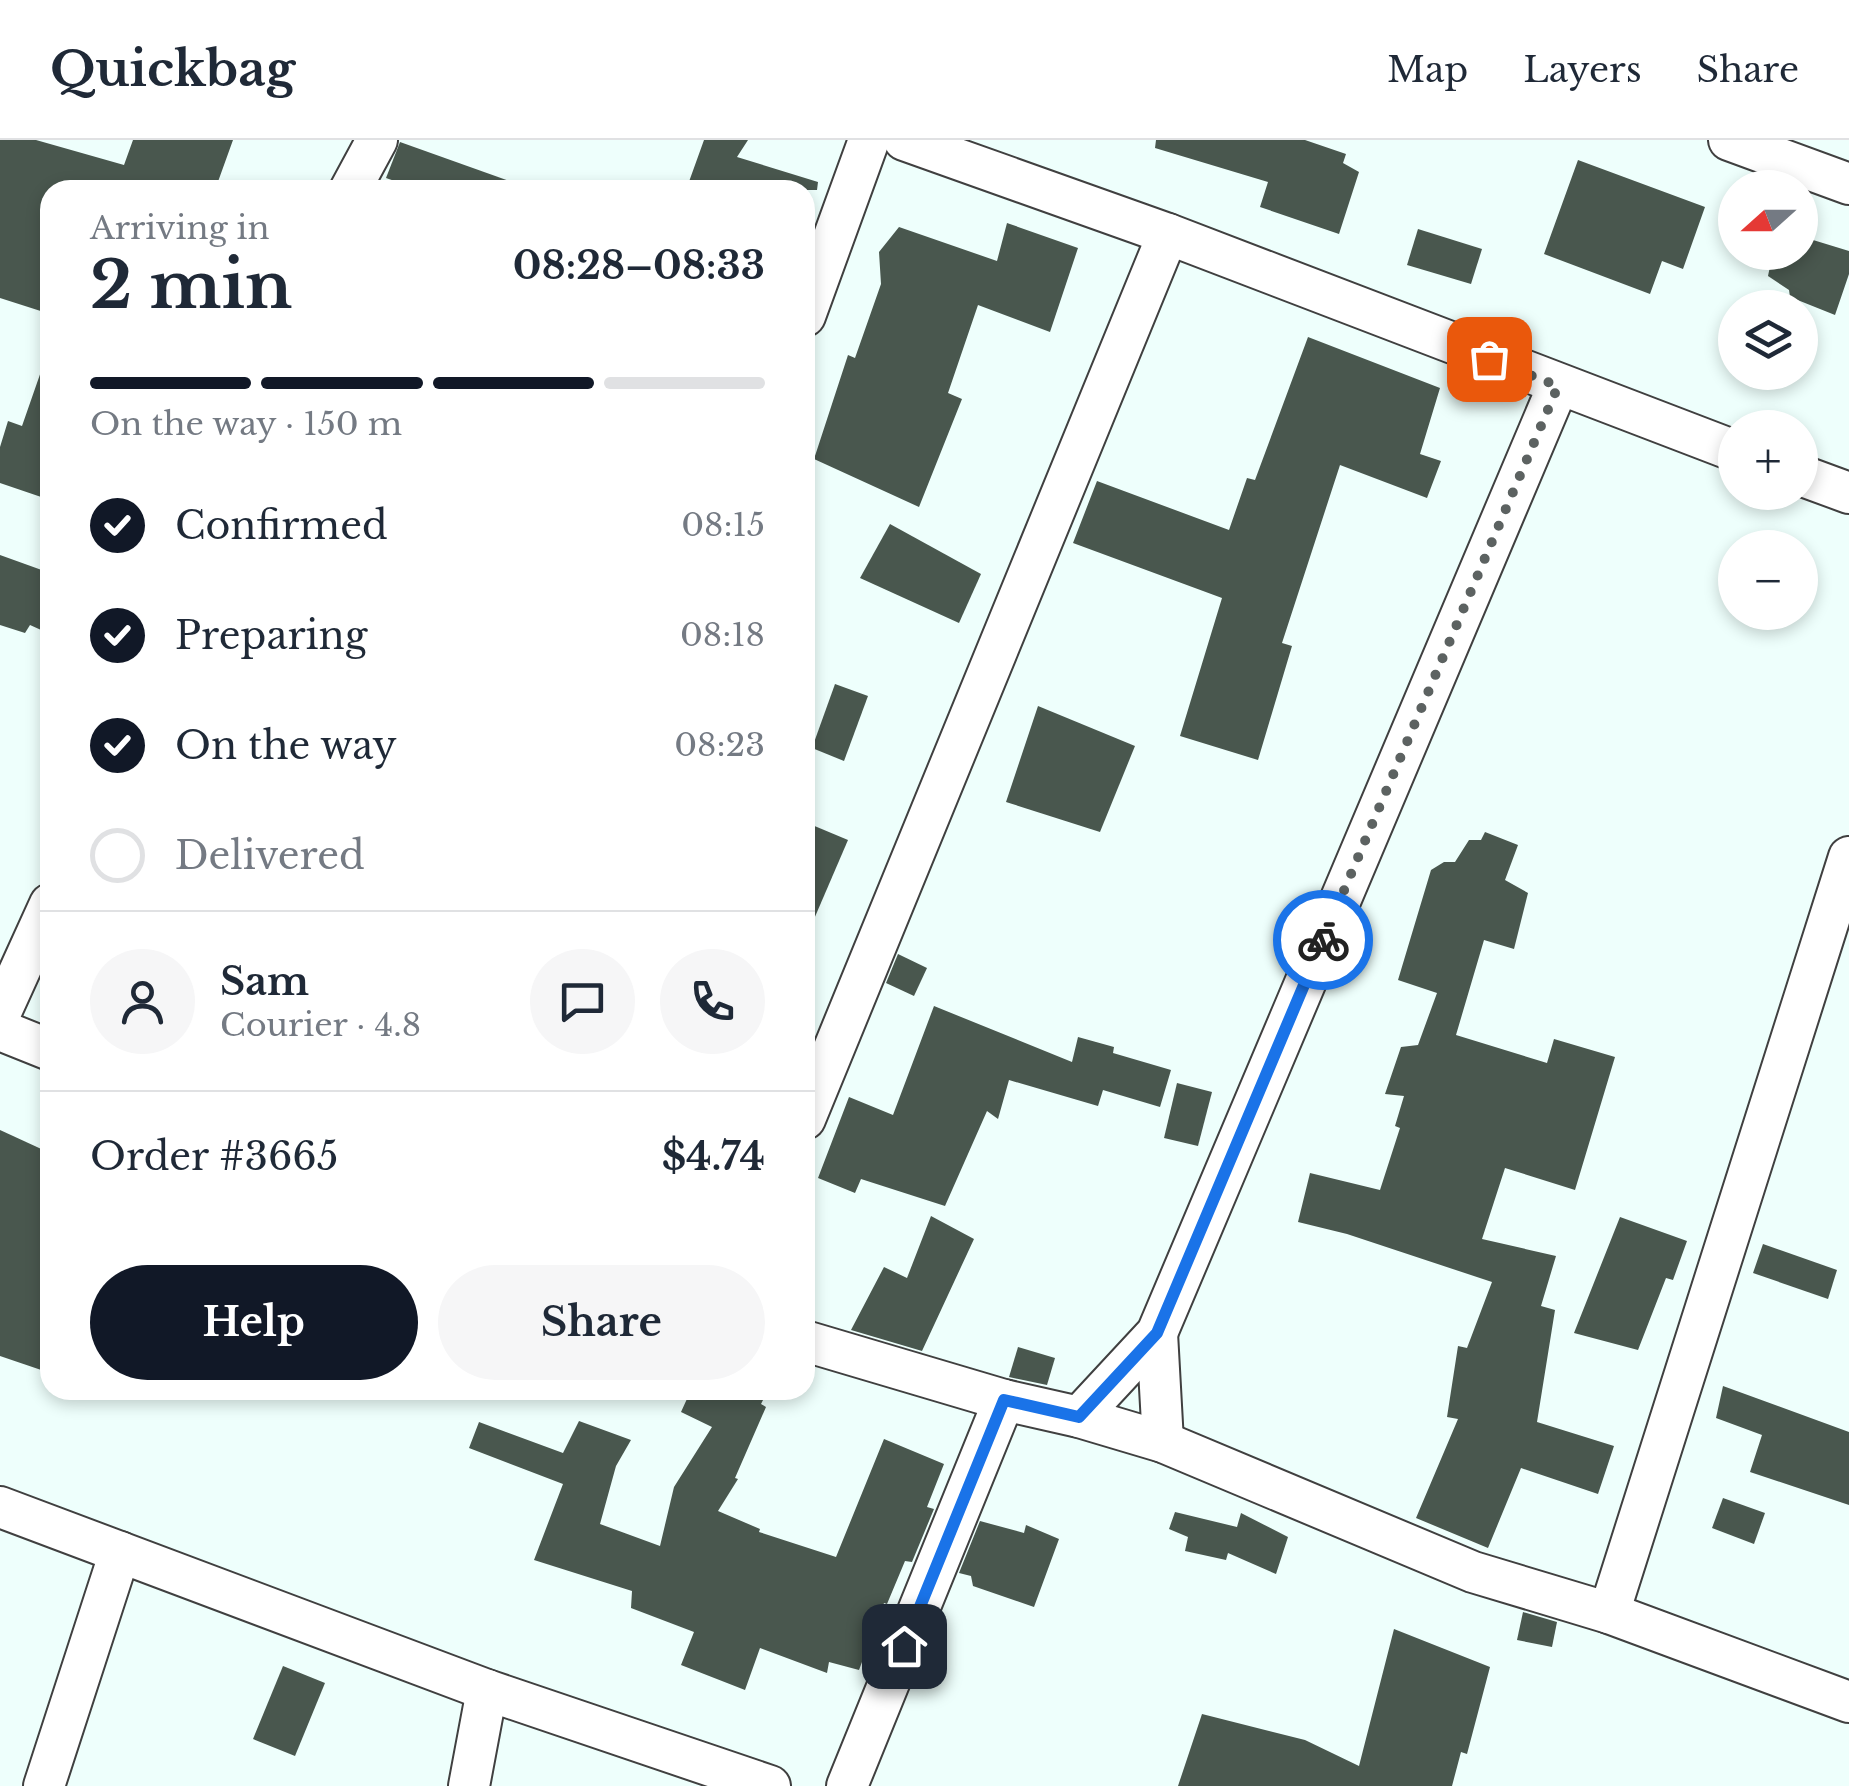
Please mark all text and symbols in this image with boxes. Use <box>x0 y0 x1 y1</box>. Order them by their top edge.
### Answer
text: Quickbag <box>50 39 295 99</box>
text: Map <box>1387 48 1468 91</box>
text: Layers <box>1523 48 1642 91</box>
text: Share <box>1697 48 1799 91</box>
north arrow <box>1718 170 1818 270</box>
map controls <box>1718 170 1818 630</box>
text: Arriving in <box>90 208 269 248</box>
text: 08:28–08:33 <box>513 242 765 289</box>
text: 2 min <box>90 245 292 326</box>
button: layers <box>1718 290 1818 390</box>
pin <box>1447 317 1532 402</box>
icon: bag <box>1462 332 1517 387</box>
text: On the way · 150 m <box>90 404 402 444</box>
button: + <box>1718 410 1818 510</box>
icon: check <box>90 498 145 553</box>
text: Confirmed <box>175 502 388 549</box>
text: 08:15 <box>681 505 765 545</box>
button: − <box>1718 530 1818 630</box>
icon: check <box>90 608 145 663</box>
text: Preparing <box>175 612 367 659</box>
text: 08:18 <box>680 615 765 655</box>
icon: check <box>90 718 145 773</box>
text: On the way <box>175 722 397 769</box>
text: 08:23 <box>674 725 765 765</box>
text: Delivered <box>175 832 365 879</box>
courier <box>1273 890 1373 990</box>
icon: bike <box>1296 913 1351 968</box>
button: person <box>90 949 195 1054</box>
button: chat <box>530 949 635 1054</box>
button: phone <box>660 949 765 1054</box>
text: Sam <box>220 958 309 1005</box>
text: Courier · 4.8 <box>220 1005 421 1045</box>
text: Order #3665 <box>90 1133 338 1180</box>
text: $4.74 <box>662 1133 765 1180</box>
button: Help <box>90 1265 418 1380</box>
button: Share <box>438 1265 765 1380</box>
pin <box>862 1604 947 1689</box>
icon: home <box>877 1619 932 1674</box>

